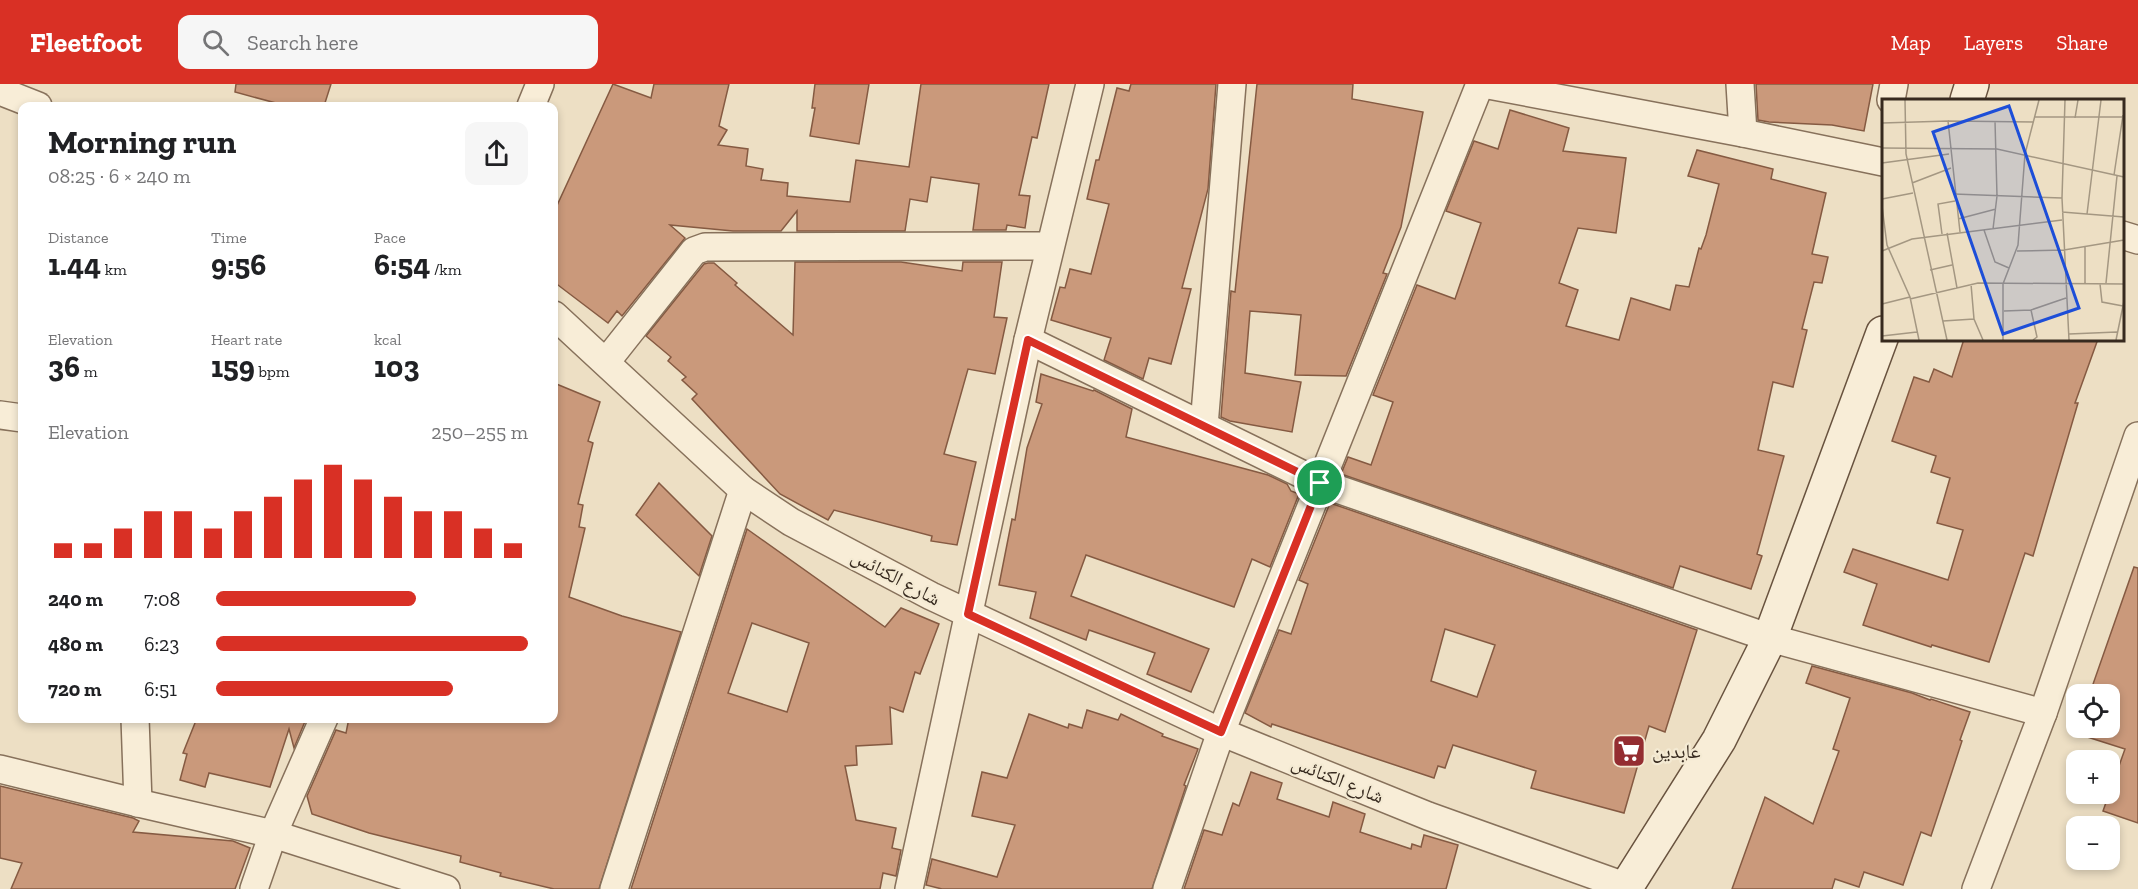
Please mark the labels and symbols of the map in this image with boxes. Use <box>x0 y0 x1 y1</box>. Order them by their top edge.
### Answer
inset map <box>1882 99 2123 340</box>
pin <box>1294 457 1345 508</box>
street label: شارع الكنائس <box>847 544 945 611</box>
supermarket icon: عابدين <box>1611 733 1647 769</box>
place label: عابدين <box>1652 739 1701 763</box>
street label: شارع الكنائس <box>1288 750 1388 809</box>

